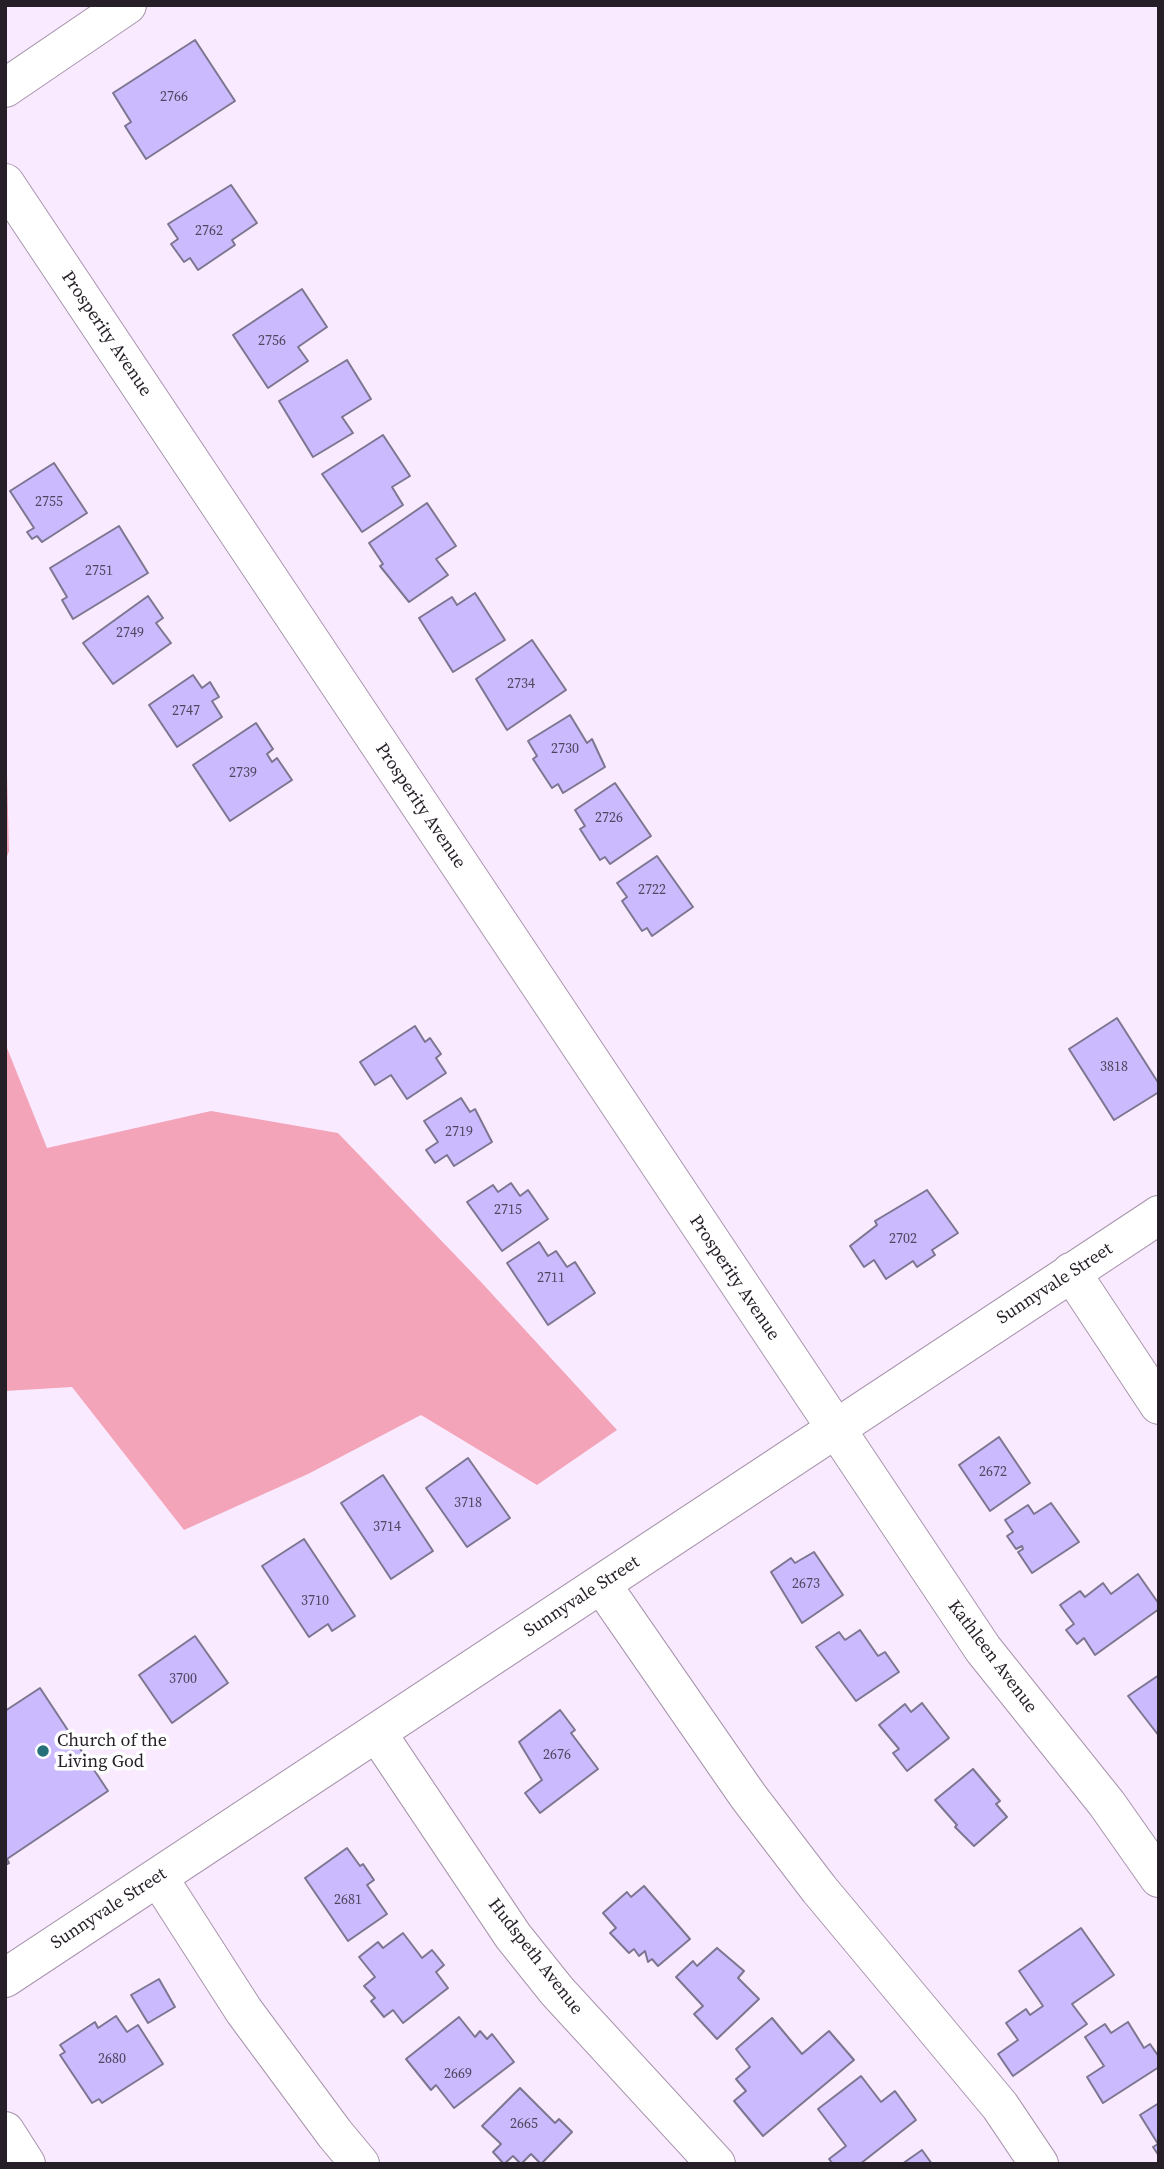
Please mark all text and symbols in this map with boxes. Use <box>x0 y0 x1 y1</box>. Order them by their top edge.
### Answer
house number: 2766 <box>160 89 188 105</box>
house number: 2762 <box>195 223 223 239</box>
street label: Prosperity Avenue <box>56 267 156 401</box>
house number: 2756 <box>258 333 286 349</box>
house number: 2755 <box>35 494 63 510</box>
house number: 2751 <box>85 563 113 579</box>
house number: 2749 <box>116 625 144 641</box>
house number: 2734 <box>507 676 535 692</box>
house number: 2747 <box>172 703 200 719</box>
street label: Prosperity Avenue <box>370 739 470 873</box>
house number: 2730 <box>551 741 579 757</box>
house number: 2739 <box>229 765 257 781</box>
house number: 2726 <box>595 810 623 826</box>
house number: 2722 <box>638 882 666 898</box>
house number: 3818 <box>1100 1059 1128 1075</box>
house number: 2719 <box>445 1124 473 1140</box>
house number: 2715 <box>494 1202 522 1218</box>
street label: Prosperity Avenue <box>684 1211 784 1345</box>
house number: 2702 <box>889 1231 917 1247</box>
street label: Sunnyvale Street <box>993 1239 1117 1329</box>
house number: 2711 <box>537 1270 565 1286</box>
house number: 2672 <box>979 1464 1007 1480</box>
house number: 3718 <box>454 1495 482 1511</box>
house number: 3714 <box>373 1519 401 1535</box>
street label: Sunnyvale Street <box>520 1552 644 1642</box>
house number: 2673 <box>792 1576 820 1592</box>
house number: 3710 <box>301 1593 329 1609</box>
street label: Kathleen Avenue <box>943 1596 1041 1718</box>
house number: 3700 <box>169 1671 197 1687</box>
place label: Church of the Living God <box>57 1730 167 1772</box>
marker: Church of the Living God <box>35 1743 51 1759</box>
house number: 2676 <box>543 1747 571 1763</box>
street label: Sunnyvale Street <box>47 1864 171 1954</box>
house number: 2681 <box>334 1892 362 1908</box>
street label: Hudspeth Avenue <box>483 1895 587 2019</box>
house number: 2680 <box>98 2051 126 2067</box>
house number: 2669 <box>444 2066 472 2082</box>
house number: 2665 <box>510 2116 538 2132</box>

